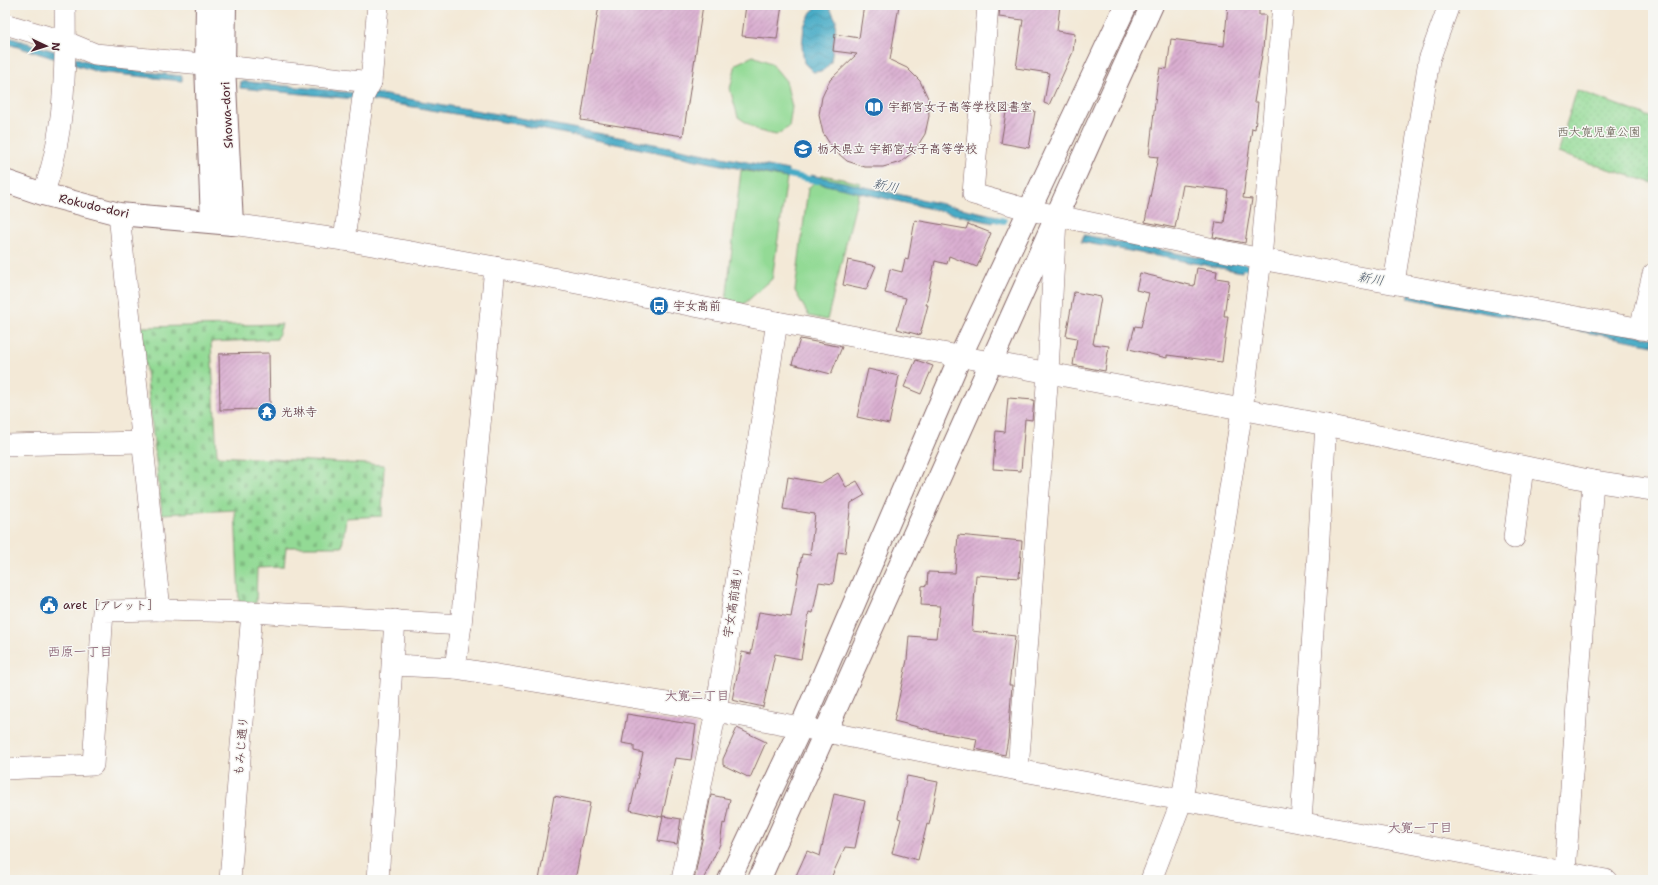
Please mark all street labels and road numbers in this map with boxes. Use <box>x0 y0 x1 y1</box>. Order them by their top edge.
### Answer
street label: Showa-dori <box>217 81 237 149</box>
street label: Rokudo-dori <box>57 190 131 222</box>
street label: 宇女高前通り <box>719 565 747 639</box>
street label: もみじ通り <box>230 715 252 777</box>

